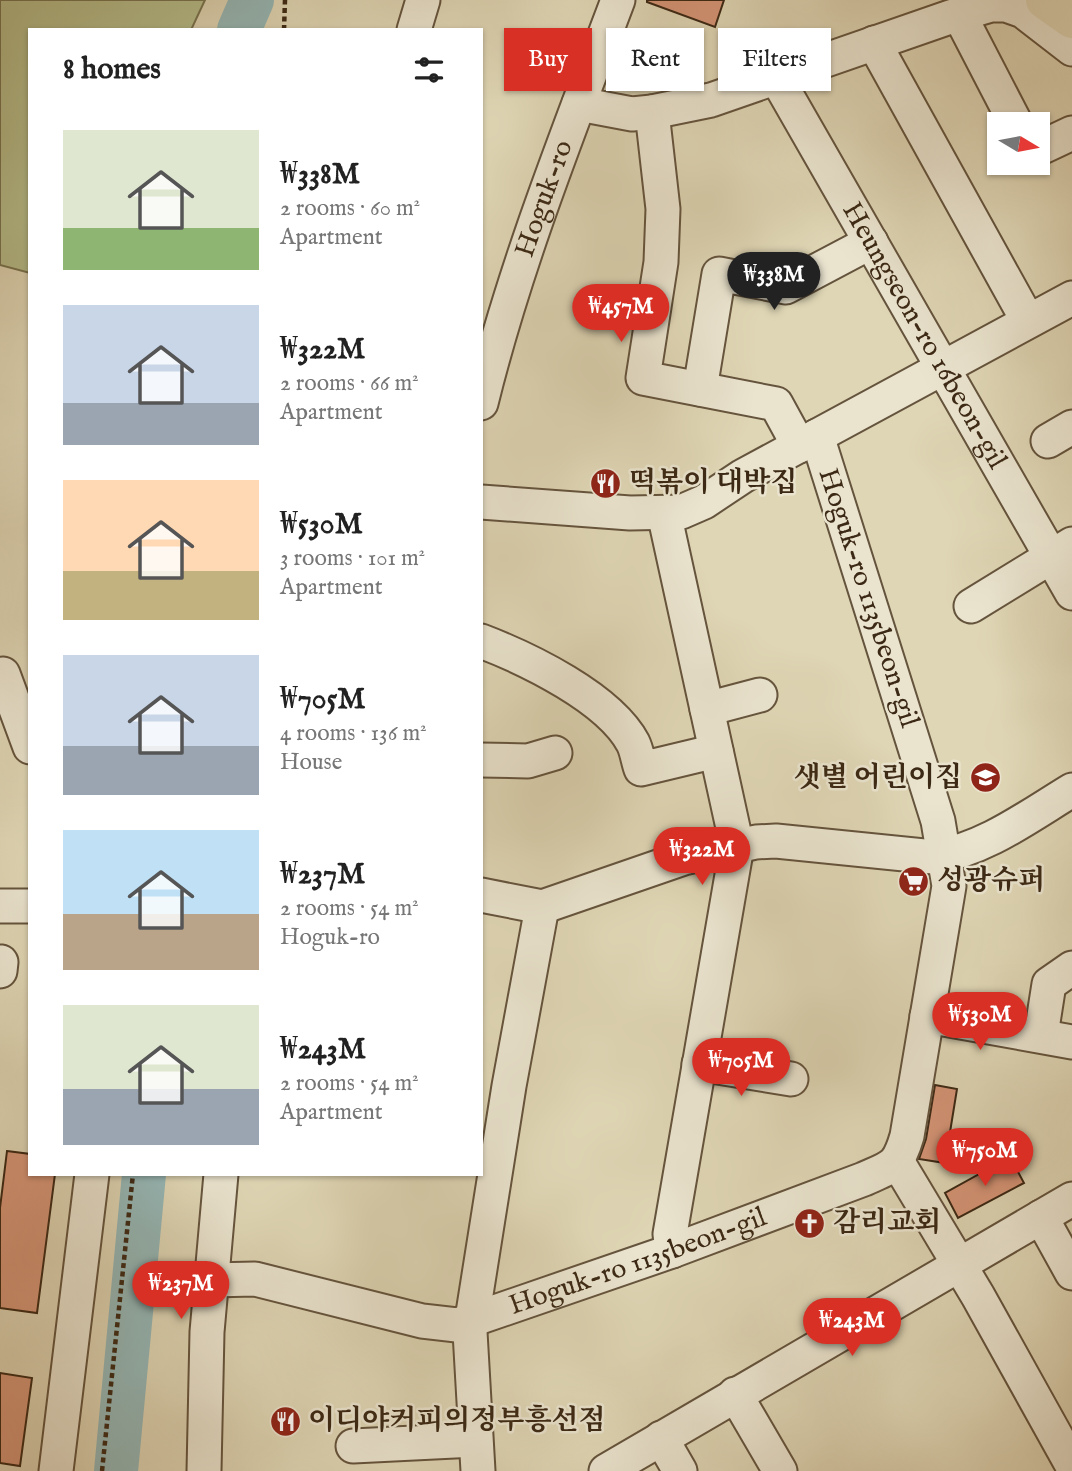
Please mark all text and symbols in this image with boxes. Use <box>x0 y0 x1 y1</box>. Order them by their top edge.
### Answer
chip: Buy <box>504 28 592 91</box>
chip: Rent <box>606 28 704 91</box>
chip: Filters <box>718 28 831 91</box>
text: 8 homes <box>63 51 161 89</box>
icon: filters <box>410 51 448 89</box>
north arrow <box>987 112 1050 175</box>
map controls <box>987 112 1050 175</box>
street label: Hoguk-ro <box>507 135 581 262</box>
text: ₩338M <box>280 156 360 194</box>
icon: home <box>119 158 203 242</box>
text: 2 rooms · 60 m² <box>280 194 420 223</box>
street label: Heungseon-ro 16beon-gil <box>834 196 1015 475</box>
text: Apartment <box>280 223 383 252</box>
pin: ₩338M <box>725 252 823 312</box>
text: ₩338M <box>743 260 805 289</box>
pin: ₩457M <box>572 284 670 344</box>
text: ₩457M <box>588 292 654 321</box>
text: ₩322M <box>280 331 365 369</box>
icon: home <box>119 333 203 417</box>
text: 2 rooms · 66 m² <box>280 369 419 398</box>
text: Apartment <box>280 398 383 427</box>
street label: Hoguk-ro 1135beon-gil <box>810 464 927 732</box>
restaurant icon: 떡볶이 대박집 <box>589 466 623 500</box>
place label: 떡볶이 대박집 <box>629 466 797 501</box>
text: ₩530M <box>280 506 363 544</box>
icon: home <box>119 508 203 592</box>
text: 3 rooms · 101 m² <box>280 544 425 573</box>
text: Apartment <box>280 573 383 602</box>
text: ₩705M <box>280 681 366 719</box>
icon: home <box>119 683 203 767</box>
text: 4 rooms · 136 m² <box>280 719 427 748</box>
text: House <box>280 748 342 777</box>
place label: 샛별 어린이집 <box>794 761 962 796</box>
school or university icon: 샛별 어린이집 <box>968 761 1002 795</box>
pin: ₩322M <box>653 828 751 887</box>
text: ₩322M <box>669 835 735 864</box>
text: ₩237M <box>280 856 365 894</box>
icon: home <box>119 858 203 942</box>
supermarket icon: 성광슈퍼 <box>897 864 931 898</box>
place label: 성광슈퍼 <box>937 864 1045 899</box>
text: 2 rooms · 54 m² <box>280 894 419 923</box>
text: Hoguk-ro <box>280 923 380 952</box>
pin: ₩530M <box>931 992 1029 1052</box>
text: ₩530M <box>948 1000 1012 1029</box>
text: ₩243M <box>280 1031 366 1069</box>
icon: home <box>119 1033 203 1117</box>
pin: ₩705M <box>692 1038 790 1098</box>
text: ₩705M <box>708 1046 774 1075</box>
text: 2 rooms · 54 m² <box>280 1069 419 1098</box>
text: Apartment <box>280 1098 383 1127</box>
pin: ₩750M <box>936 1128 1034 1188</box>
text: ₩750M <box>952 1136 1018 1165</box>
street label: Hoguk-ro 1135beon-gil <box>505 1200 772 1323</box>
church icon: 감리교회 <box>793 1206 827 1240</box>
place label: 감리교회 <box>833 1206 941 1241</box>
pin: ₩237M <box>132 1262 230 1321</box>
text: ₩237M <box>148 1269 214 1298</box>
pin: ₩243M <box>803 1298 901 1358</box>
text: ₩243M <box>819 1306 885 1335</box>
restaurant icon: 이디야커피의정부흥선점 <box>268 1404 302 1438</box>
place label: 이디야커피의정부흥선점 <box>308 1404 606 1439</box>

